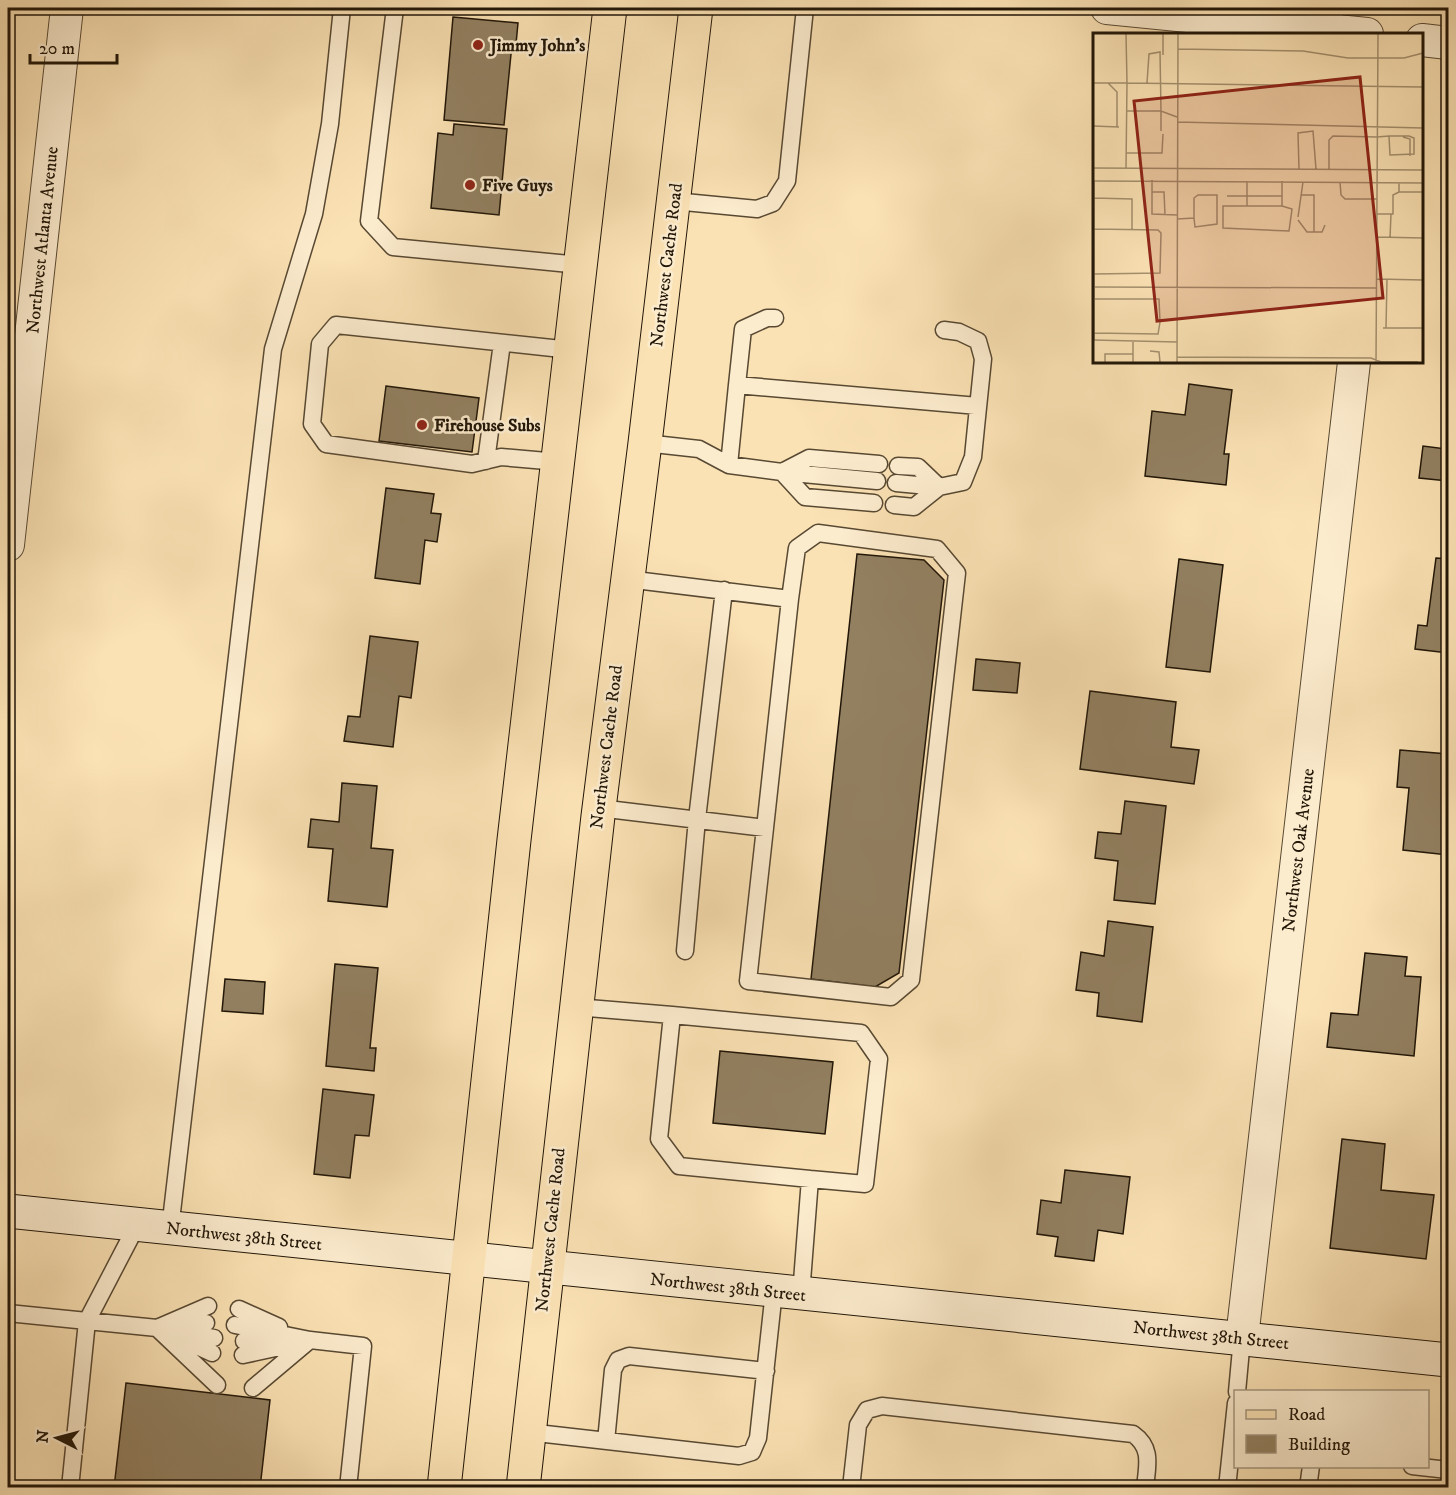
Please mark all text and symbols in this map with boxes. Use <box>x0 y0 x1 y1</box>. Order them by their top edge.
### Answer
scale bar <box>30 27 117 65</box>
inset map <box>1093 33 1423 363</box>
place label: Jimmy John's <box>488 35 585 57</box>
text: 20 m <box>39 38 75 60</box>
marker: Jimmy John's <box>471 38 485 52</box>
street label: Northwest Atlanta Avenue <box>22 145 64 335</box>
place label: Five Guys <box>482 175 553 197</box>
marker: Five Guys <box>463 178 477 192</box>
street label: Northwest Cache Road <box>646 182 688 348</box>
place label: Firehouse Subs <box>434 415 541 437</box>
marker: Firehouse Subs <box>415 418 429 432</box>
street label: Northwest Cache Road <box>586 664 628 830</box>
street label: Northwest Oak Avenue <box>1278 767 1320 933</box>
street label: Northwest Cache Road <box>531 1147 571 1313</box>
street label: Northwest 38th Street <box>165 1218 323 1256</box>
street label: Northwest 38th Street <box>649 1269 807 1307</box>
street label: Northwest 38th Street <box>1132 1317 1290 1355</box>
legend <box>1234 1390 1429 1468</box>
text: Road <box>1288 1404 1325 1426</box>
north arrow <box>27 1408 87 1468</box>
text: N <box>32 1429 54 1444</box>
text: Building <box>1288 1434 1350 1456</box>

